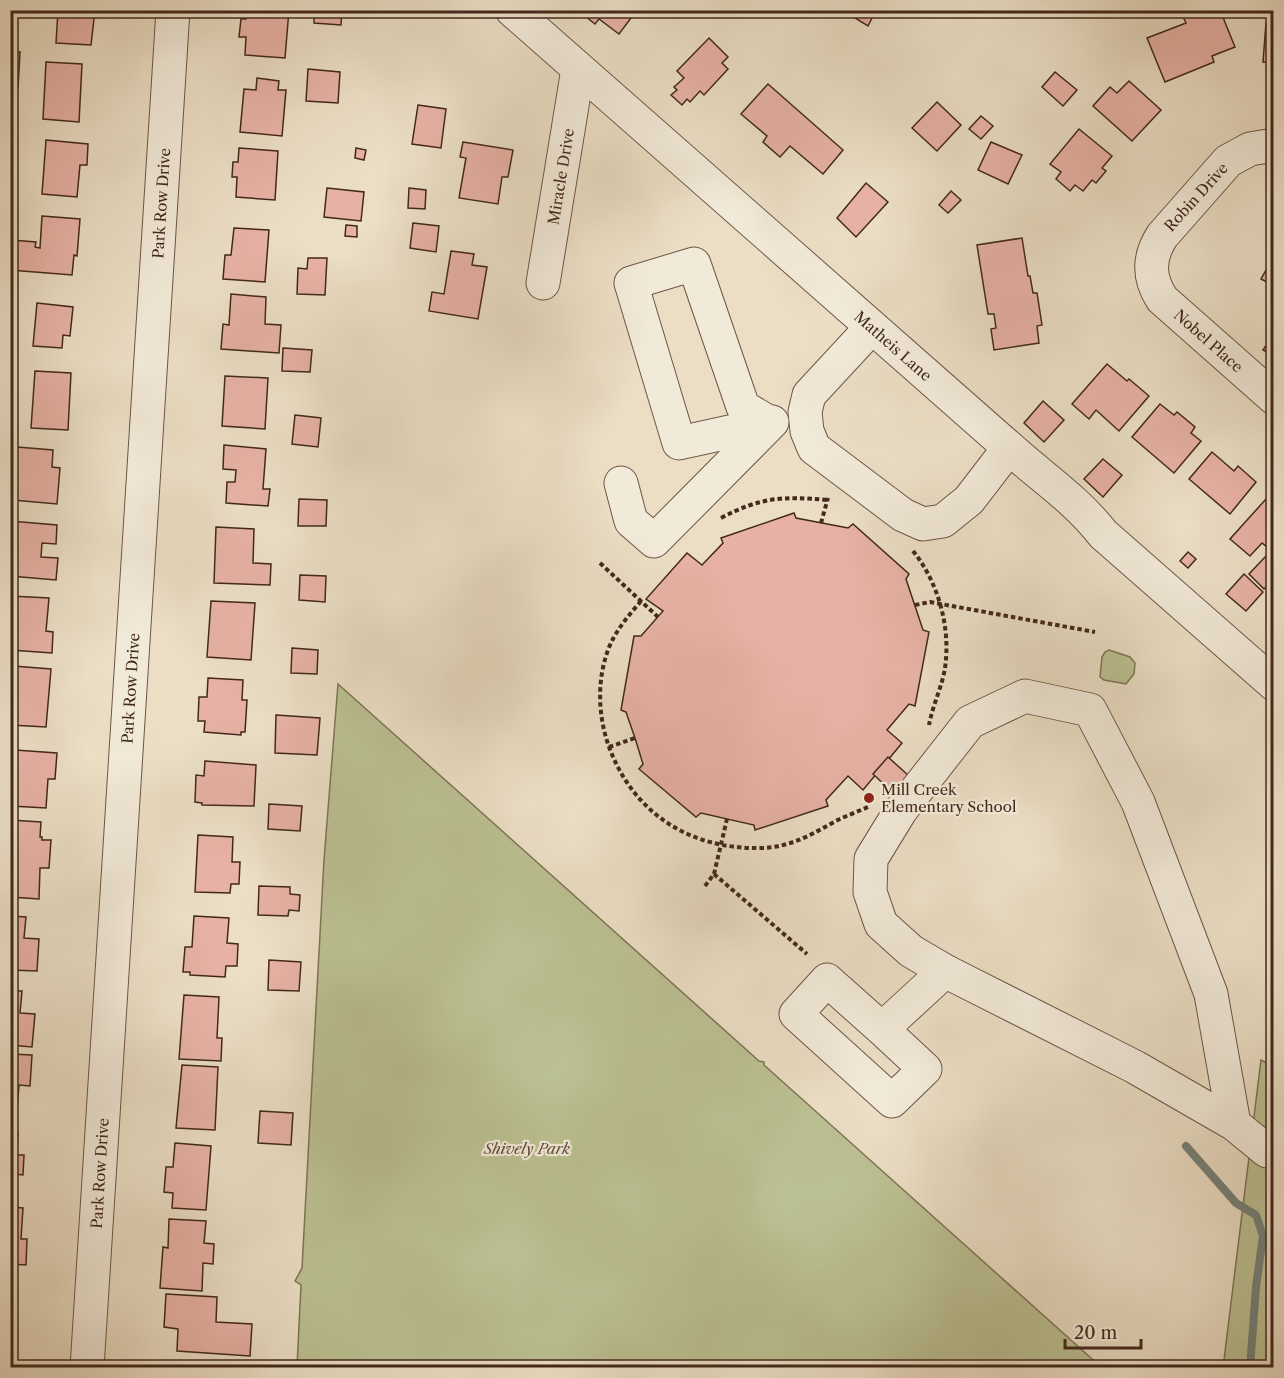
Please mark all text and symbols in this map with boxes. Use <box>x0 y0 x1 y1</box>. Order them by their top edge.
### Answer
street label: Miracle Drive <box>543 127 578 226</box>
street label: Park Row Drive <box>148 147 174 259</box>
street label: Robin Drive <box>1160 159 1232 235</box>
street label: Nobel Place <box>1170 305 1247 376</box>
street label: Matheis Lane <box>851 307 936 385</box>
street label: Park Row Drive <box>117 632 143 744</box>
place label: Mill Creek Elementary School <box>881 780 1017 816</box>
marker: Mill Creek Elementary School <box>862 791 876 805</box>
street label: Park Row Drive <box>86 1117 112 1229</box>
park label: Shively Park <box>483 1139 570 1158</box>
scale bar <box>1065 1312 1142 1350</box>
text: 20 m <box>1074 1322 1118 1344</box>

